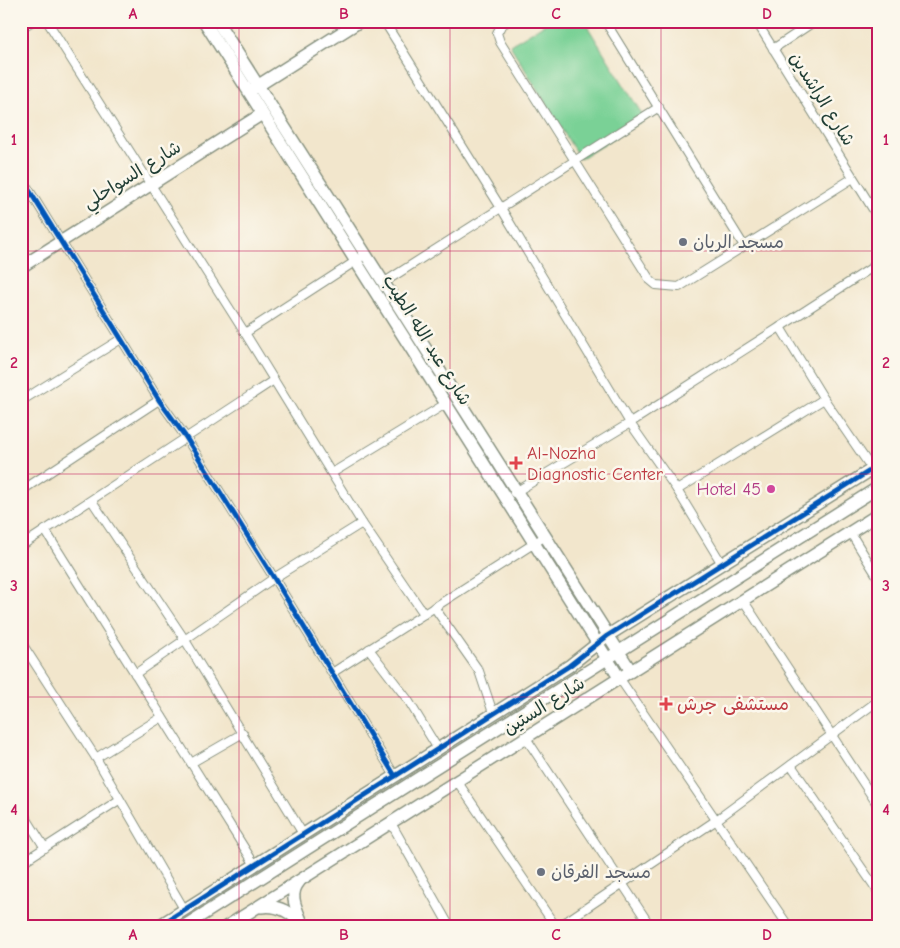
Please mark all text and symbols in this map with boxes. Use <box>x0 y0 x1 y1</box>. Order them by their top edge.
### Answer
text: A <box>129 5 138 23</box>
text: B <box>339 5 349 23</box>
text: C <box>551 5 561 23</box>
text: D <box>762 5 772 23</box>
street label: شارع الراشدين <box>784 48 859 150</box>
text: 1 <box>11 131 17 149</box>
text: 1 <box>883 131 889 149</box>
street label: شارع السواحلي <box>79 136 188 218</box>
place label: مسجد الريان <box>693 232 784 253</box>
marker: مسجد الريان <box>677 236 689 248</box>
street label: شارع عبد الله الطيب <box>377 271 476 410</box>
text: 2 <box>10 354 18 372</box>
text: 2 <box>882 354 890 372</box>
place label: Al-Nozha Diagnostic Center <box>527 443 664 485</box>
marker: Al-Nozha Diagnostic Center <box>509 456 523 470</box>
place label: Hotel 45 <box>697 479 761 500</box>
marker: Hotel 45 <box>765 483 777 495</box>
text: 3 <box>10 577 18 595</box>
text: 3 <box>882 577 890 595</box>
street label: شارع الستين <box>499 673 589 740</box>
place label: مستشفى جرش <box>677 694 789 715</box>
marker: مستشفى جرش <box>659 697 673 711</box>
text: 4 <box>10 801 18 819</box>
text: 4 <box>882 801 890 819</box>
place label: مسجد الفرقان <box>551 862 651 883</box>
marker: مسجد الفرقان <box>535 866 547 878</box>
text: A <box>129 926 138 944</box>
text: B <box>339 926 349 944</box>
text: C <box>551 926 561 944</box>
text: D <box>762 926 772 944</box>

